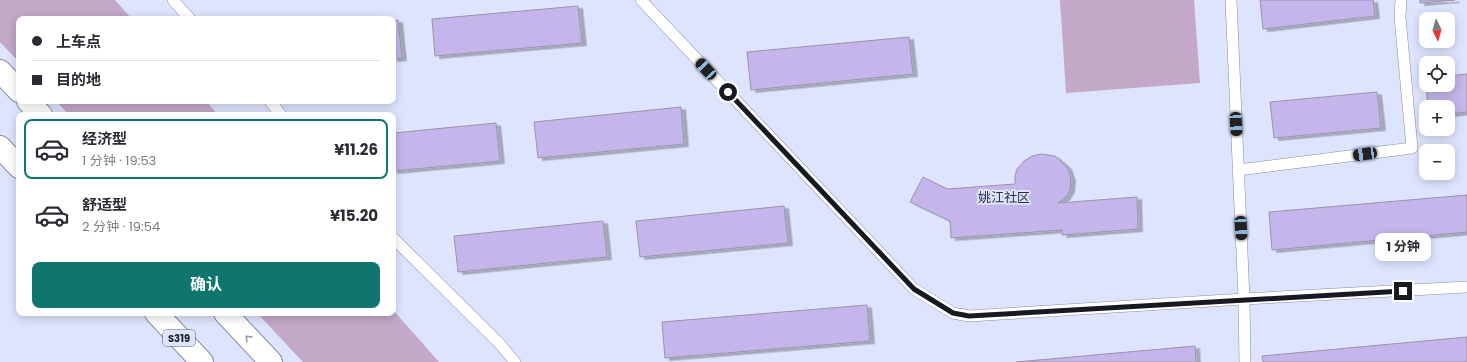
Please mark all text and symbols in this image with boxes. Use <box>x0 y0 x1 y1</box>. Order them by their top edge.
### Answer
north arrow <box>1419 12 1455 48</box>
map controls <box>1419 12 1455 180</box>
text: 上车点 <box>56 31 101 52</box>
car <box>693 56 719 82</box>
button: locate <box>1419 56 1455 92</box>
text: 目的地 <box>56 69 101 90</box>
route start <box>719 83 737 101</box>
button: + <box>1419 100 1455 136</box>
car <box>1229 112 1243 136</box>
text: 经济型 <box>82 128 127 149</box>
icon: car <box>34 131 70 167</box>
text: ¥11.26 <box>334 139 378 160</box>
button: − <box>1419 144 1455 180</box>
car <box>1352 146 1378 162</box>
text: 1 分钟 · 19:53 <box>82 151 156 170</box>
district label: 姚江社区 <box>978 188 1030 207</box>
text: 舒适型 <box>82 194 127 215</box>
icon: car <box>34 197 70 233</box>
text: ¥15.20 <box>330 205 378 226</box>
car <box>1234 216 1248 240</box>
text: 2 分钟 · 19:54 <box>82 217 160 236</box>
callout: 1 分钟 <box>1375 233 1431 261</box>
text: 1 分钟 <box>1386 237 1420 256</box>
button: 确认 <box>32 262 380 308</box>
route end <box>1394 282 1412 300</box>
road number: S319 <box>163 330 195 346</box>
one-way arrow <box>246 335 253 342</box>

